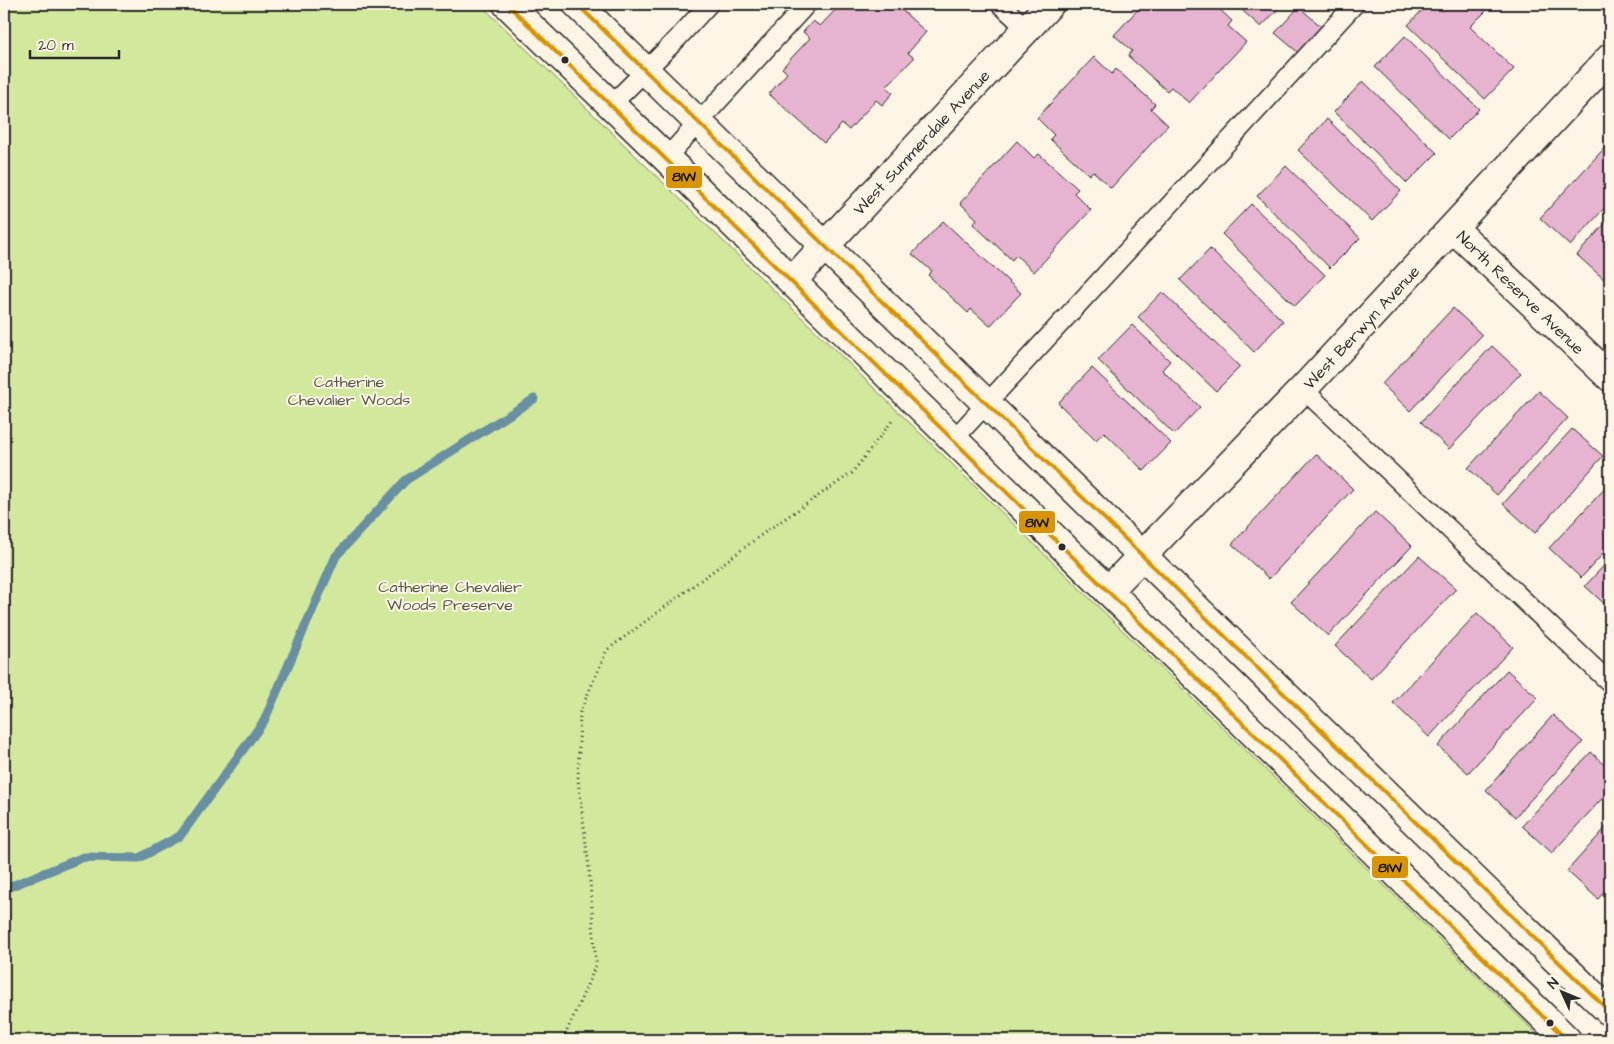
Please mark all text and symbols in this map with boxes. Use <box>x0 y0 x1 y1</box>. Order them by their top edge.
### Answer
scale bar <box>30 28 119 60</box>
text: 20 m <box>38 35 74 56</box>
unlabelled marker <box>560 55 570 65</box>
street label: West Summerdale Avenue <box>848 65 995 220</box>
line badge: 81W <box>665 165 703 189</box>
text: 81W <box>672 167 697 187</box>
street label: North Reserve Avenue <box>1452 226 1589 360</box>
street label: West Berwyn Avenue <box>1299 261 1426 395</box>
park label: Catherine Chevalier Woods <box>288 371 410 411</box>
line badge: 81W <box>1018 510 1056 534</box>
text: 81W <box>1025 513 1050 533</box>
unlabelled marker <box>1057 542 1067 552</box>
park label: Catherine Chevalier Woods Preserve <box>378 576 522 616</box>
line badge: 81W <box>1371 855 1409 879</box>
text: 81W <box>1378 858 1403 878</box>
north arrow <box>1536 966 1586 1016</box>
text: N <box>1543 973 1564 994</box>
unlabelled marker <box>1545 1018 1555 1028</box>

